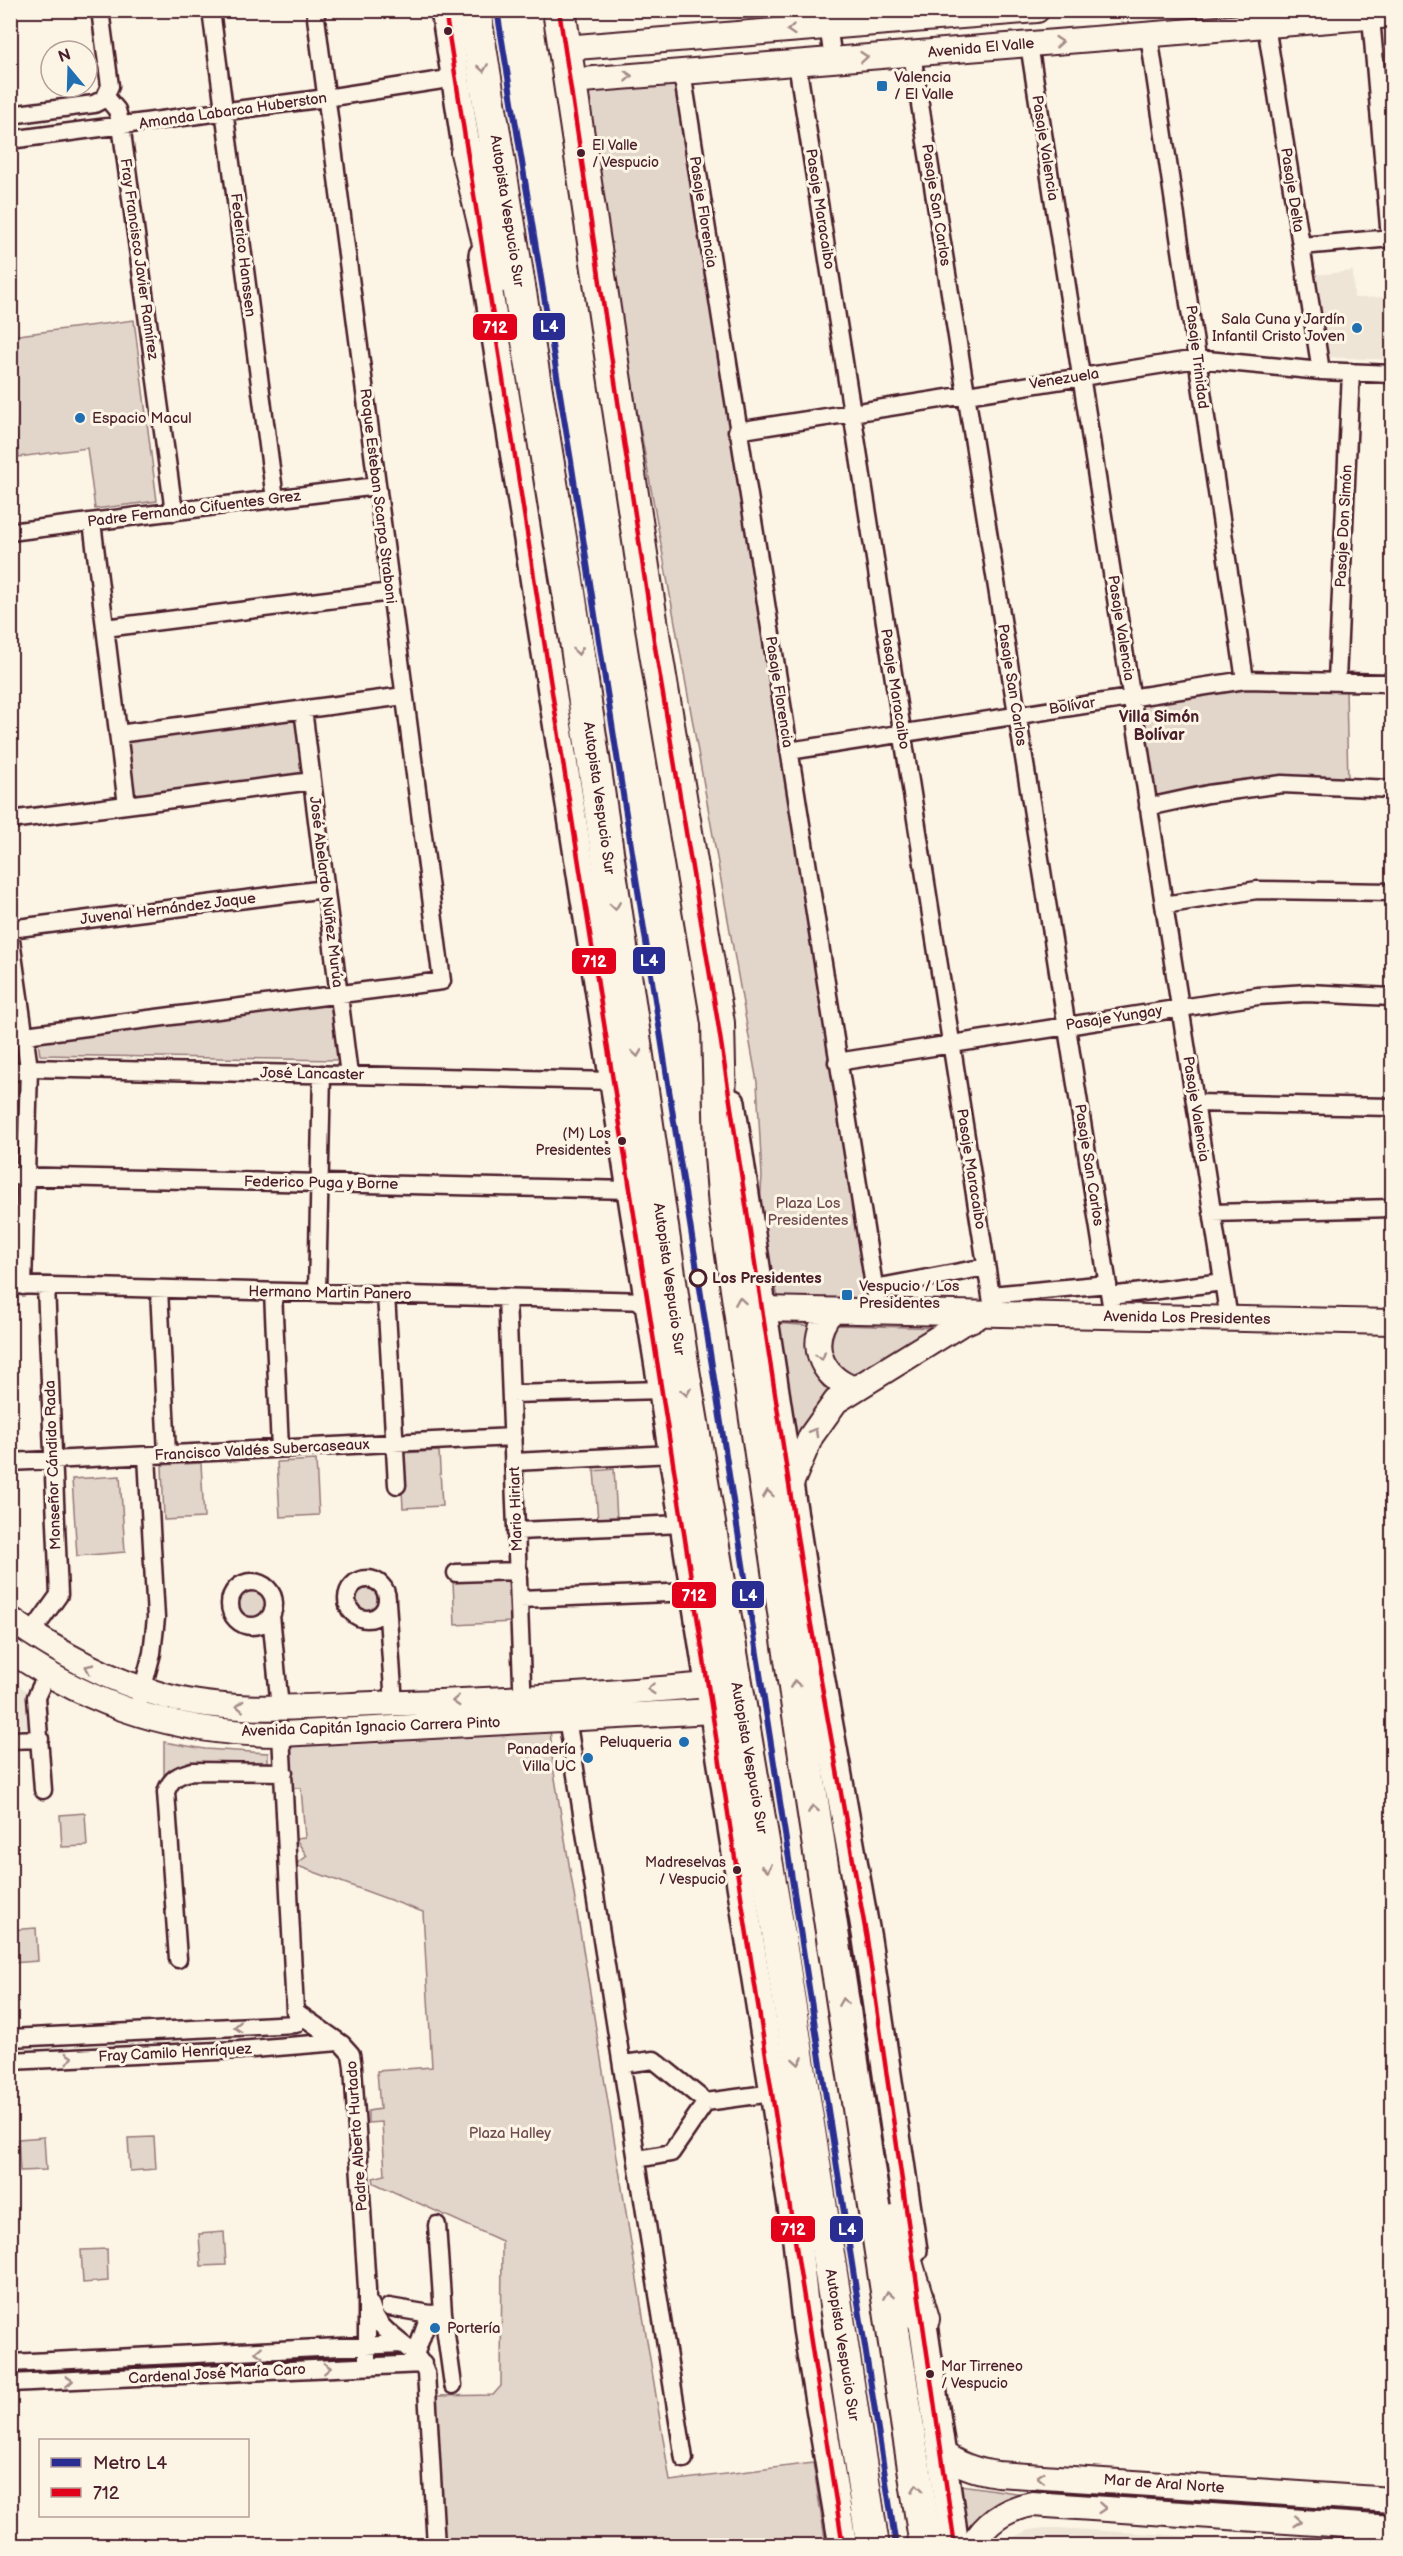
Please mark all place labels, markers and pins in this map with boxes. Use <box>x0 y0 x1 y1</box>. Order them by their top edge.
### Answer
unlabelled marker <box>442 25 454 37</box>
place label: Valencia / El Valle <box>894 68 954 104</box>
marker: Valencia / El Valle <box>875 79 889 93</box>
place label: El Valle / Vespucio <box>592 137 659 171</box>
marker: El Valle / Vespucio <box>575 147 587 159</box>
place label: Sala Cuna y Jardín Infantil Cristo Joven <box>1212 310 1345 346</box>
marker: Sala Cuna y Jardín Infantil Cristo Joven <box>1350 321 1364 335</box>
place label: Espacio Macul <box>92 409 192 428</box>
marker: Espacio Macul <box>73 411 87 425</box>
place label: (M) Los Presidentes <box>536 1125 611 1159</box>
marker: (M) Los Presidentes <box>616 1135 628 1147</box>
marker: Los Presidentes <box>689 1269 707 1287</box>
place label: Los Presidentes <box>712 1269 822 1288</box>
place label: Vespucio / Los Presidentes <box>859 1277 960 1313</box>
marker: Vespucio / Los Presidentes <box>840 1288 854 1302</box>
place label: Peluqueria <box>599 1733 672 1752</box>
marker: Peluqueria <box>677 1735 691 1749</box>
place label: Panadería Villa UC <box>507 1740 576 1776</box>
marker: Panadería Villa UC <box>581 1751 595 1765</box>
place label: Madreselvas / Vespucio <box>645 1854 726 1888</box>
marker: Madreselvas / Vespucio <box>731 1864 743 1876</box>
place label: Portería <box>447 2319 500 2338</box>
marker: Portería <box>428 2321 442 2335</box>
place label: Mar Tirreneo / Vespucio <box>941 2358 1023 2392</box>
marker: Mar Tirreneo / Vespucio <box>924 2368 936 2380</box>

